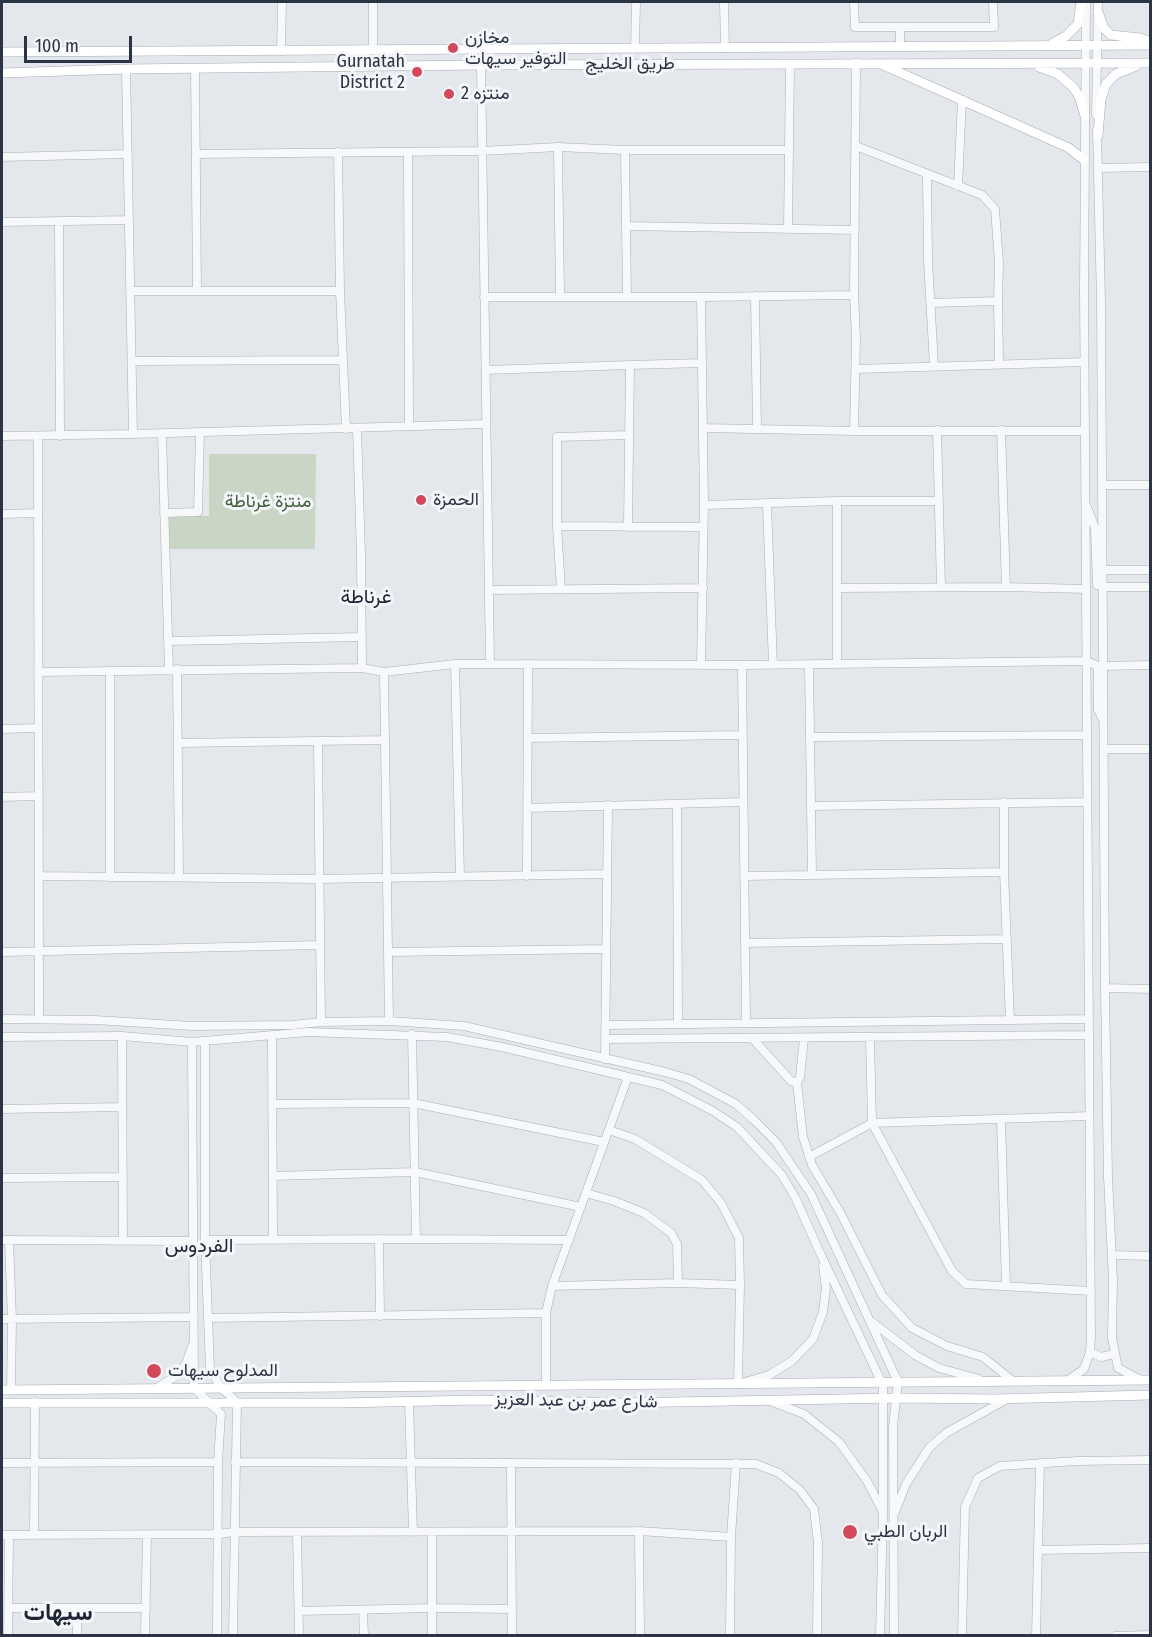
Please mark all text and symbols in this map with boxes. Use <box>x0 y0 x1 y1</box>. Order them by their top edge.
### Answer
scale bar <box>27 24 135 62</box>
place label: مخازن التوفير سيهات <box>465 27 566 70</box>
text: 100 m <box>35 35 79 57</box>
marker: مخازن التوفير سيهات <box>446 41 460 55</box>
place label: Gurnatah District 2 <box>337 51 405 94</box>
street label: طريق الخليج <box>585 53 675 75</box>
marker: Gurnatah District 2 <box>410 65 424 79</box>
place label: منتزه 2 <box>461 83 510 105</box>
marker: منتزه 2 <box>442 87 456 101</box>
place label: الحمزة <box>433 489 479 511</box>
park label: منتزة غرناطة <box>225 491 311 513</box>
marker: الحمزة <box>414 493 428 507</box>
district label: غرناطة <box>340 585 392 609</box>
district label: الفردوس <box>165 1234 233 1258</box>
place label: المدلوح سيهات <box>168 1360 278 1382</box>
marker: المدلوح سيهات <box>145 1362 163 1380</box>
street label: شارع عمر بن عبد العزيز <box>494 1389 658 1413</box>
place label: الربان الطبي <box>864 1521 947 1543</box>
marker: الربان الطبي <box>841 1523 859 1541</box>
district label: سيهات <box>23 1599 93 1627</box>

